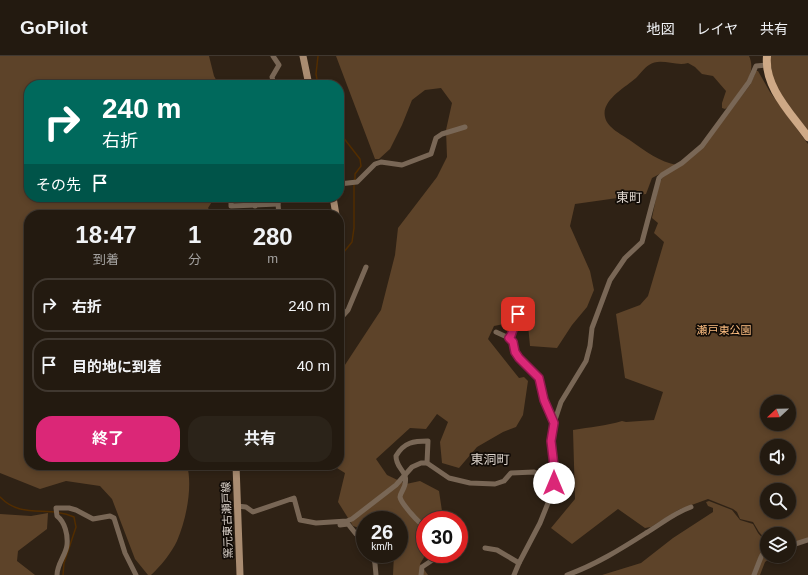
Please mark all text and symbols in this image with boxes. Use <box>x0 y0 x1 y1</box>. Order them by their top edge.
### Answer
text: GoPilot <box>20 17 88 38</box>
text: 地図 <box>646 21 674 37</box>
text: レイヤ <box>696 21 738 37</box>
text: 共有 <box>760 21 788 37</box>
text: 240 m <box>102 93 181 124</box>
icon: right <box>36 96 88 148</box>
text: 右折 <box>102 131 138 151</box>
icon: arrive <box>89 172 111 194</box>
text: その先 <box>36 176 81 193</box>
district label: 東町 <box>616 190 642 205</box>
text: 18:47 <box>75 221 137 248</box>
text: 1 <box>188 221 201 248</box>
text: 280 <box>253 223 293 250</box>
text: m <box>267 251 278 266</box>
text: 到着 <box>93 252 119 267</box>
text: 分 <box>188 252 201 267</box>
icon: right <box>38 294 60 316</box>
text: 240 m <box>288 297 330 314</box>
pin <box>501 297 535 331</box>
text: 右折 <box>72 298 102 315</box>
icon: arrive <box>507 303 529 325</box>
park label: 瀬戸東公園 <box>697 324 752 336</box>
icon: arrive <box>38 354 60 376</box>
text: 40 m <box>297 357 330 374</box>
text: 目的地に到着 <box>72 358 162 375</box>
north arrow <box>760 395 796 431</box>
map controls <box>760 395 796 563</box>
button: 終了 <box>36 416 180 462</box>
button: 共有 <box>188 416 332 462</box>
button: sound <box>760 439 796 475</box>
district label: 東洞町 <box>470 452 510 467</box>
position arrow <box>533 462 575 504</box>
street label: 窯元東古瀬戸線 <box>220 481 234 559</box>
button: search <box>760 483 796 519</box>
speed limit sign: 30 <box>416 511 468 563</box>
text: 26 <box>371 521 393 543</box>
button: layers <box>760 527 796 563</box>
text: km/h <box>371 541 393 552</box>

